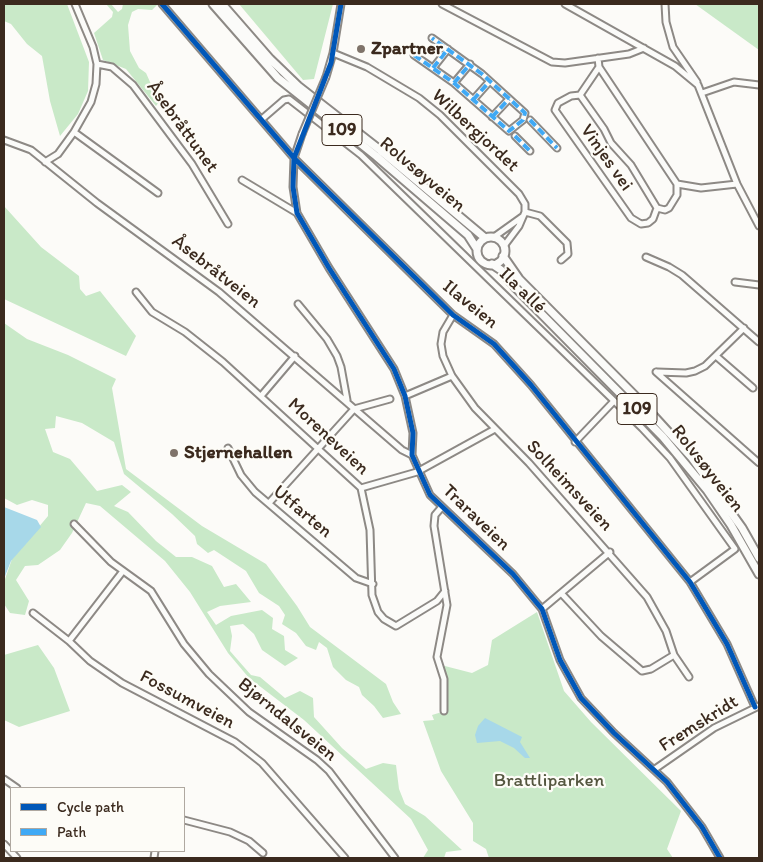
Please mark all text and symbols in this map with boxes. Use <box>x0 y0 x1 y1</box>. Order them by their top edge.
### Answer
place label: Zpartner <box>371 38 443 60</box>
marker: Zpartner <box>355 43 367 55</box>
street label: Åsebråttunet <box>141 77 223 177</box>
street label: Wilbergjordet <box>427 85 523 177</box>
road number: 109 <box>322 114 362 146</box>
street label: Vinjes vei <box>575 120 637 196</box>
street label: Rolvsøyveien <box>374 132 470 218</box>
street label: Åsebråtveien <box>167 230 265 314</box>
street label: Ila allé <box>494 263 550 319</box>
street label: Ilaveien <box>438 276 502 334</box>
street label: Moreneveien <box>283 393 373 481</box>
road number: 109 <box>617 394 657 424</box>
street label: Rolvsøyveien <box>666 421 748 517</box>
street label: Solheimsveien <box>521 436 617 536</box>
place label: Stjernehallen <box>184 442 292 464</box>
marker: Stjernehallen <box>168 447 180 459</box>
street label: Traraveien <box>437 480 515 556</box>
street label: Utfarten <box>268 481 336 543</box>
street label: Fossumveien <box>136 665 238 735</box>
street label: Bjørndalsveien <box>233 673 341 767</box>
street label: Fremskridt <box>655 691 743 757</box>
park label: Brattliparken <box>494 770 604 792</box>
legend <box>10 787 185 852</box>
text: Cycle path <box>57 798 124 816</box>
text: Path <box>57 823 86 841</box>

